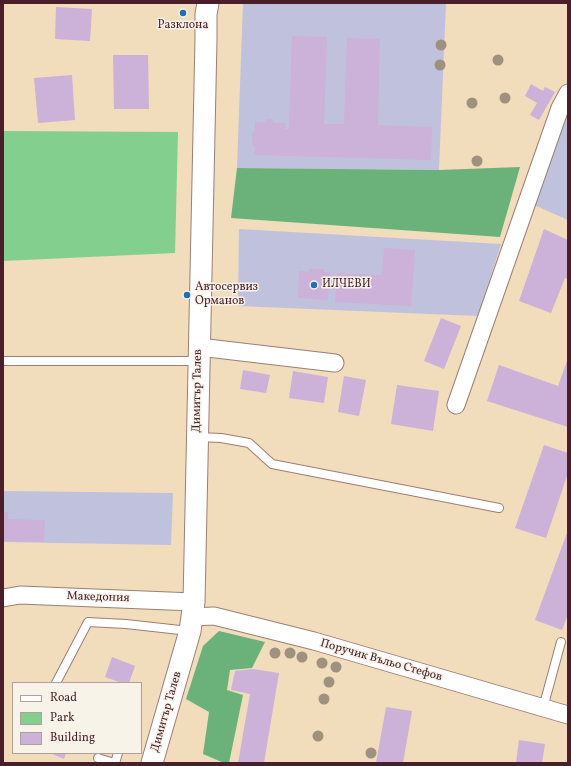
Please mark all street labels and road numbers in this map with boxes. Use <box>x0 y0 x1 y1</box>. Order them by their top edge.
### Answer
street label: Димитър Талев <box>190 349 206 433</box>
street label: Македония <box>66 590 130 606</box>
street label: Поручик Въльо Стефов <box>318 637 444 685</box>
street label: Димитър Талев <box>149 670 185 754</box>

